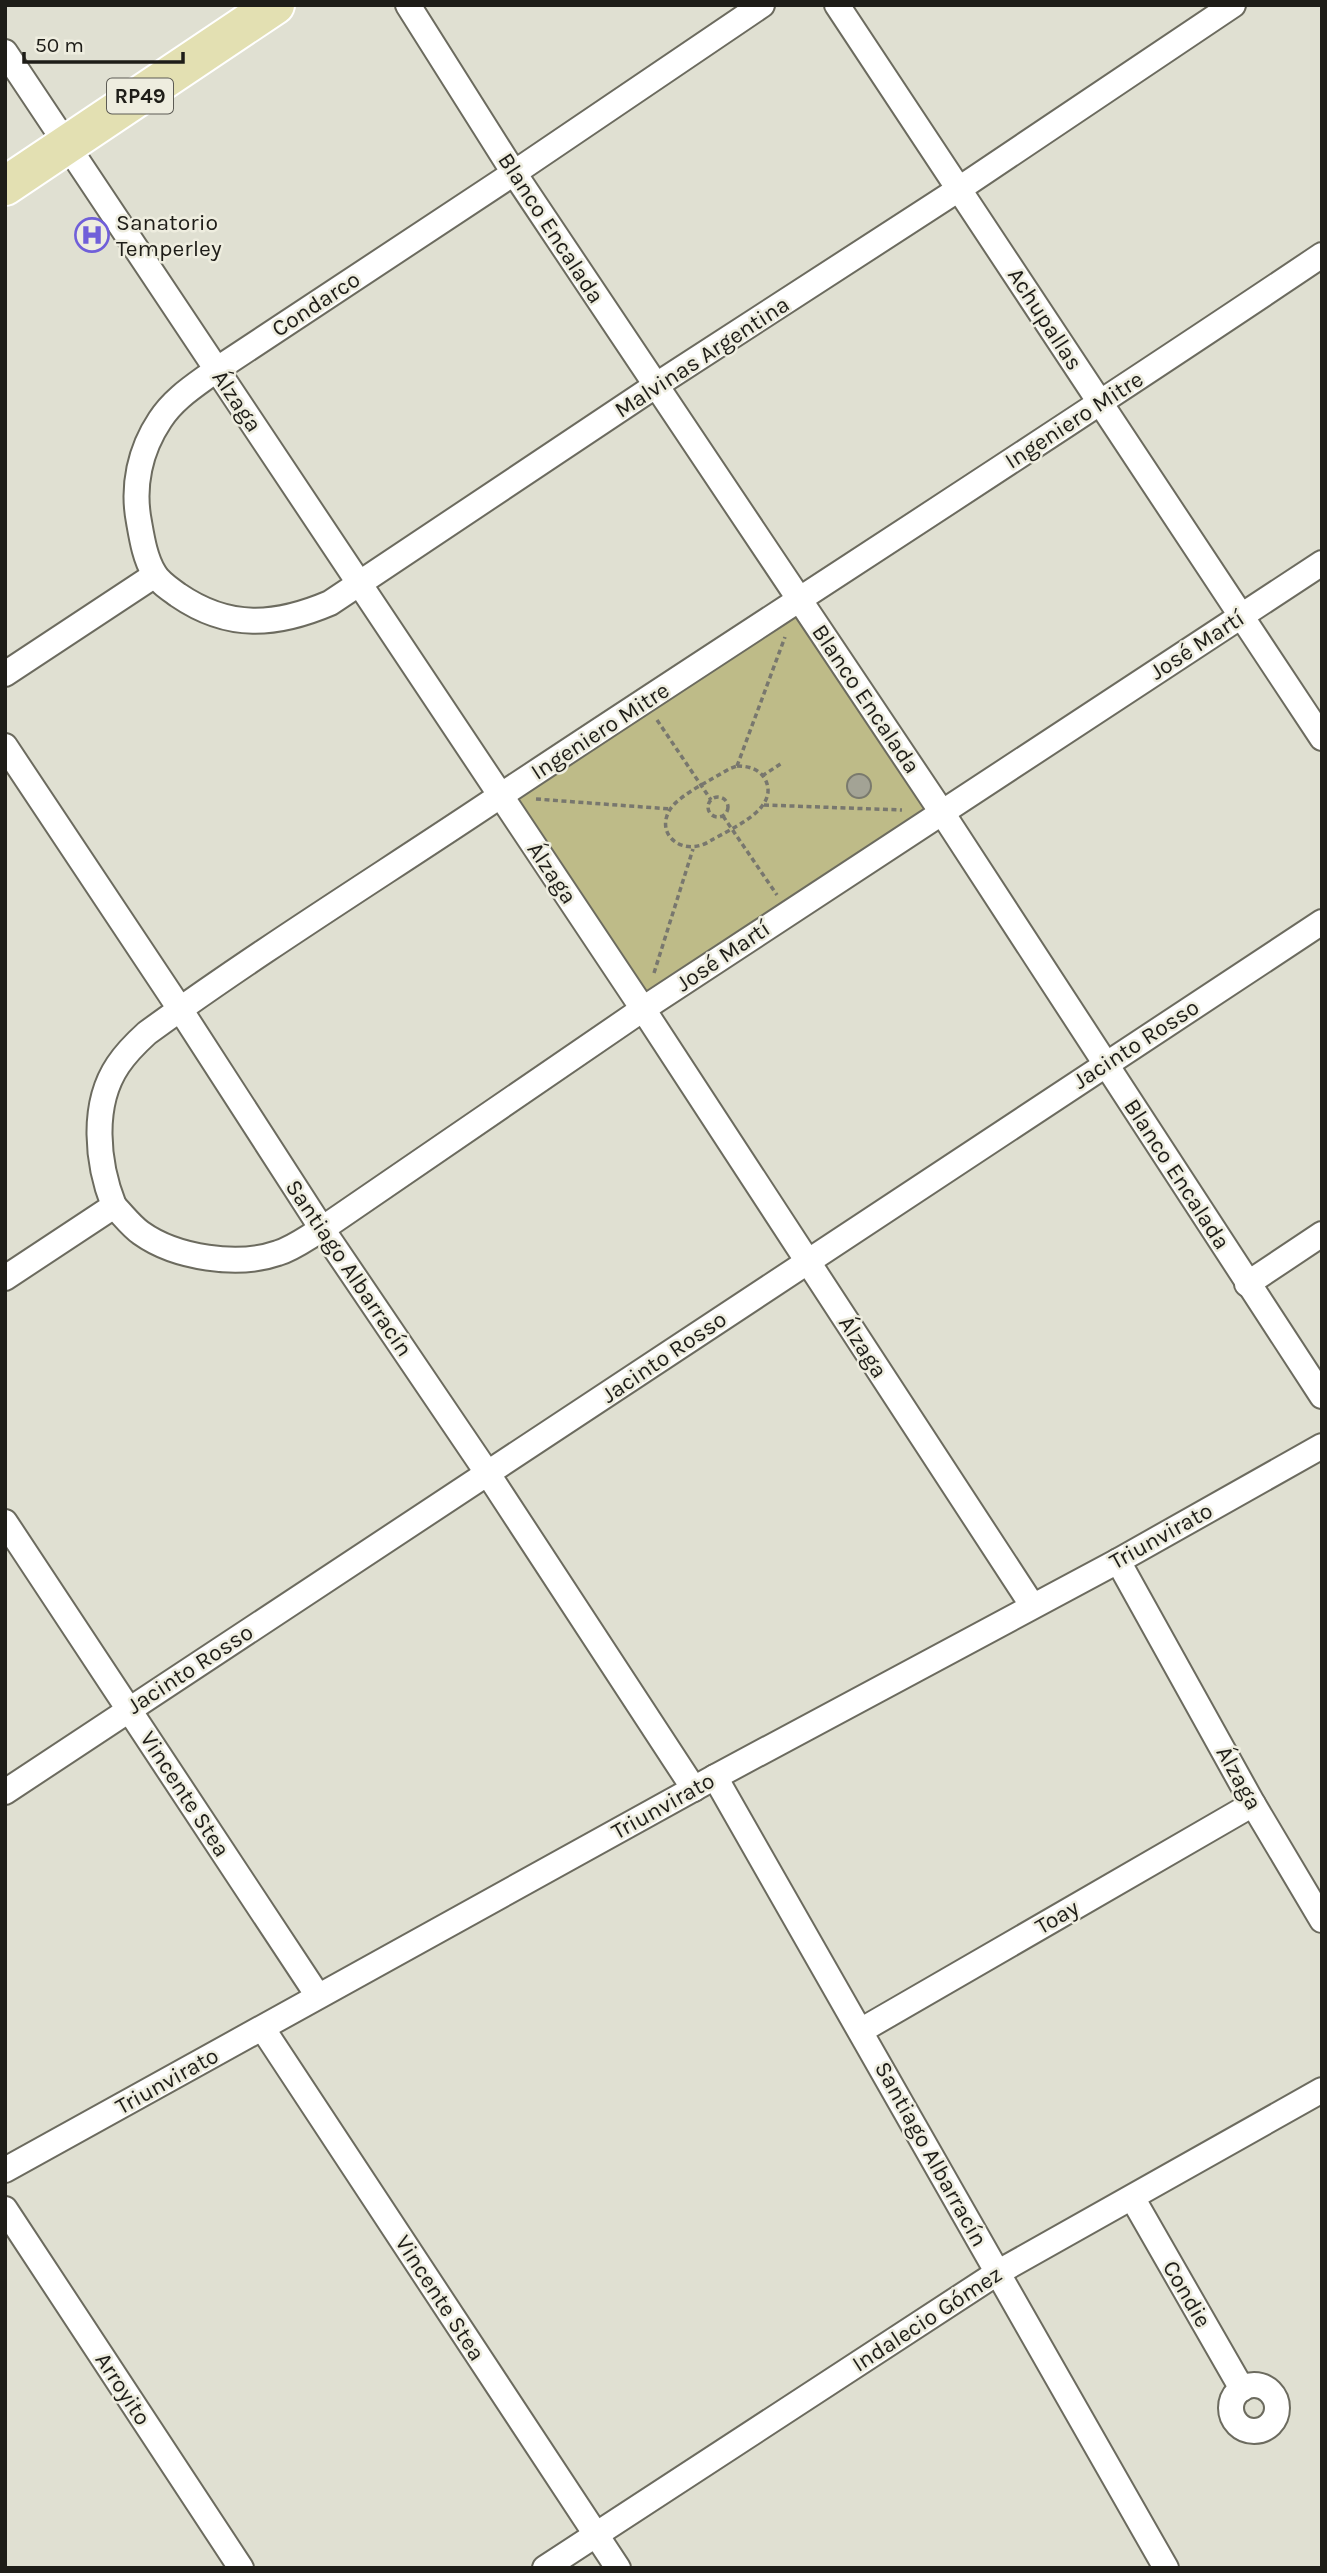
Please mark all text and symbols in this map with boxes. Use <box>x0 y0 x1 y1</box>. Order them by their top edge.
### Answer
scale bar <box>24 21 184 65</box>
text: 50 m <box>35 33 84 57</box>
road number: RP49 <box>107 78 173 114</box>
street label: Blanco Encalada <box>492 148 610 308</box>
place label: Sanatorio Temperley <box>116 209 222 262</box>
hospital icon: Sanatorio Temperley <box>73 216 111 254</box>
street label: Achupallas <box>1002 263 1088 375</box>
street label: Condarco <box>267 266 365 342</box>
street label: Malvinas Argentina <box>610 290 794 424</box>
street label: Álzaga <box>207 365 267 437</box>
street label: Ingeniero Mitre <box>1000 365 1148 475</box>
street label: José Martí <box>1145 604 1249 686</box>
street label: Blanco Encalada <box>806 619 926 779</box>
street label: Ingeniero Mitre <box>526 676 674 786</box>
street label: Álzaga <box>522 837 582 909</box>
street label: José Martí <box>671 915 775 997</box>
street label: Jacinto Rosso <box>1068 993 1204 1095</box>
street label: Blanco Encalada <box>1118 1094 1236 1254</box>
street label: Santiago Albarracín <box>280 1174 418 1362</box>
street label: Jacinto Rosso <box>597 1305 731 1409</box>
street label: Álzaga <box>833 1311 893 1383</box>
street label: Triunvirato <box>1105 1497 1217 1575</box>
street label: Jacinto Rosso <box>122 1618 258 1720</box>
street label: Vincente Stea <box>134 1726 236 1862</box>
street label: Álzaga <box>1210 1741 1268 1815</box>
street label: Triunvirato <box>607 1767 719 1845</box>
street label: Toay <box>1030 1894 1084 1940</box>
street label: Triunvirato <box>111 2042 223 2120</box>
street label: Santiago Albarracín <box>869 2057 993 2251</box>
street label: Vincente Stea <box>389 2230 491 2366</box>
street label: Condie <box>1157 2256 1217 2332</box>
street label: Indalecio Gómez <box>847 2261 1007 2377</box>
street label: Arroyito <box>90 2348 156 2430</box>

